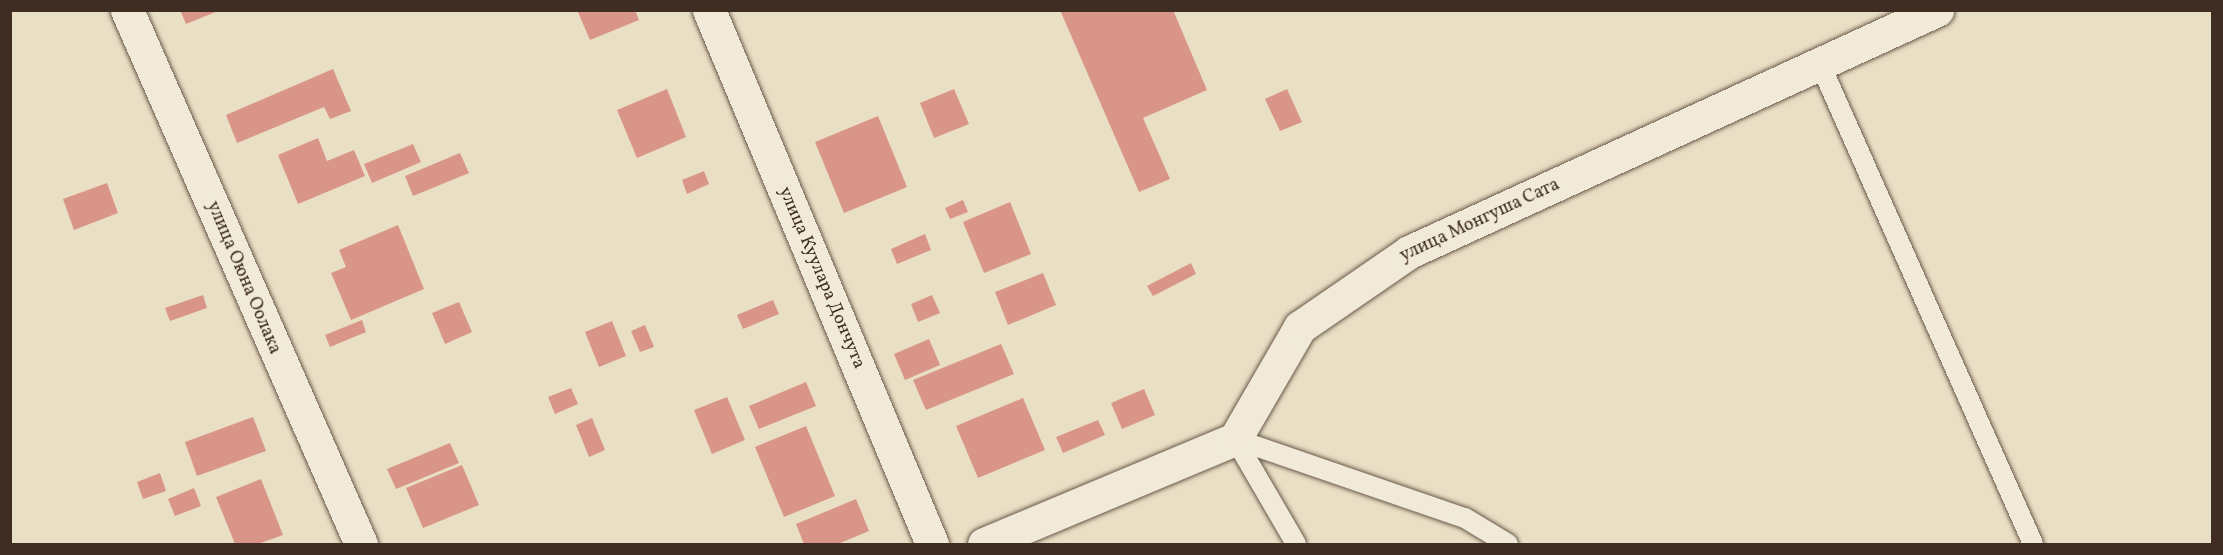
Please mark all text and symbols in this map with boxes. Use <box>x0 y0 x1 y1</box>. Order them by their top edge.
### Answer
street label: улица Монгуша Сата <box>1397 175 1563 267</box>
street label: улица Куулара Дончута <box>773 184 869 372</box>
street label: улица Оюна Оолака <box>201 198 285 358</box>

